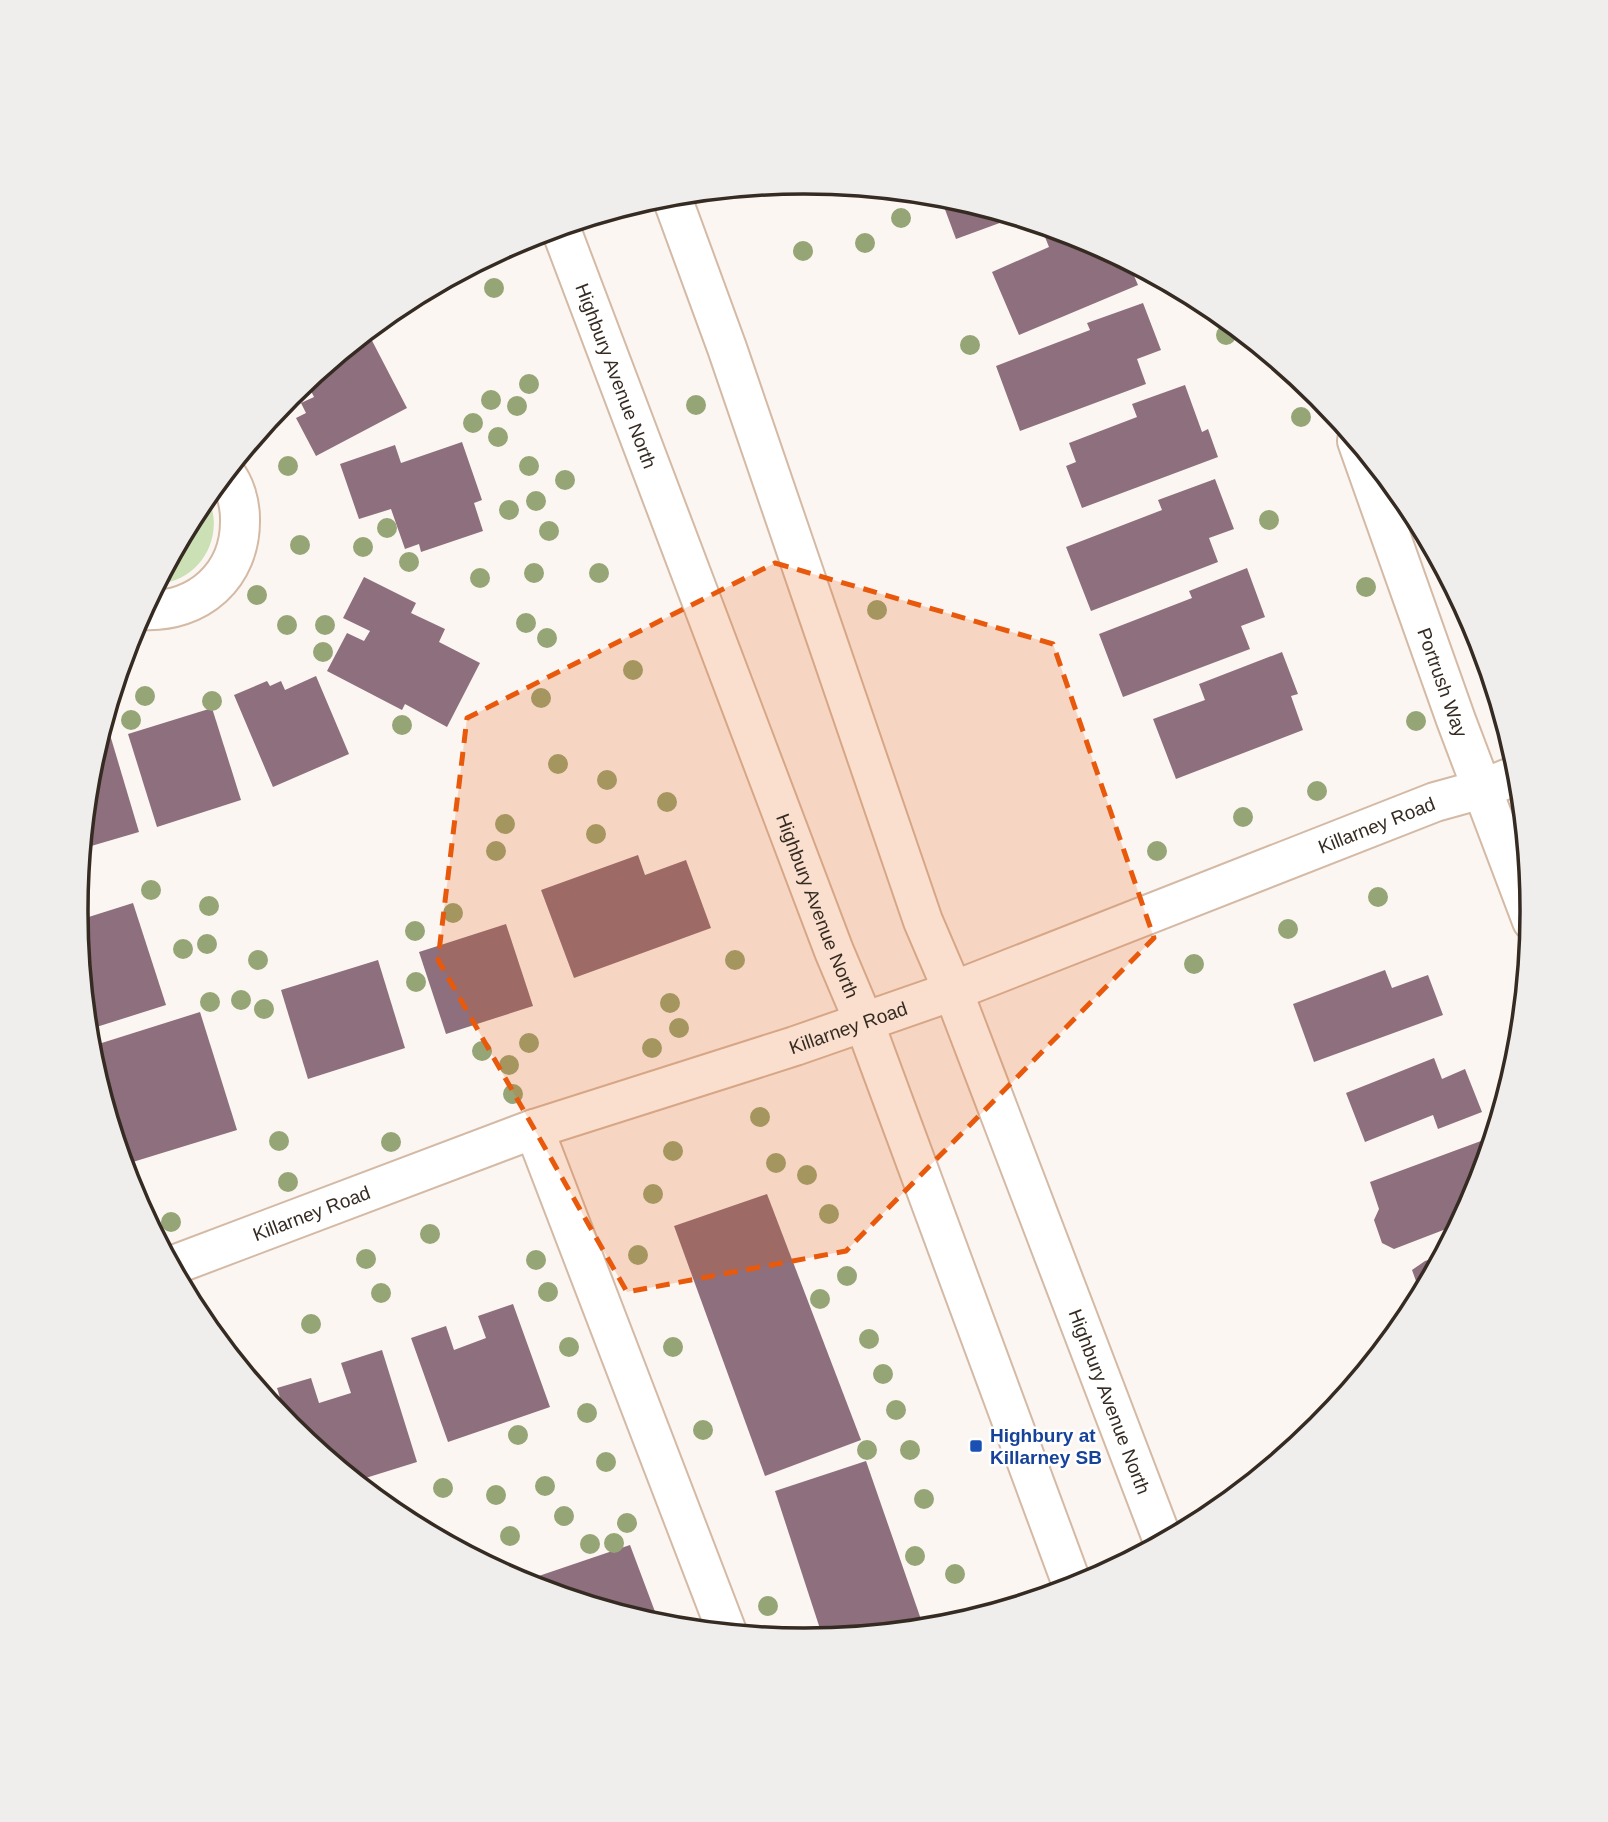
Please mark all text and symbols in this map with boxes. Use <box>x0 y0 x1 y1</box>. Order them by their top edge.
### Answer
street label: Highbury Avenue North <box>571 280 660 471</box>
street label: Portrush Way <box>1413 625 1472 740</box>
street label: Killarney Road <box>1315 793 1438 858</box>
street label: Highbury Avenue North <box>772 811 863 1001</box>
street label: Killarney Road <box>786 998 910 1058</box>
street label: Killarney Road <box>250 1182 373 1245</box>
street label: Highbury Avenue North <box>1064 1306 1154 1497</box>
place label: Highbury at Killarney SB <box>990 1425 1102 1468</box>
marker: Highbury at Killarney SB <box>968 1438 984 1454</box>

